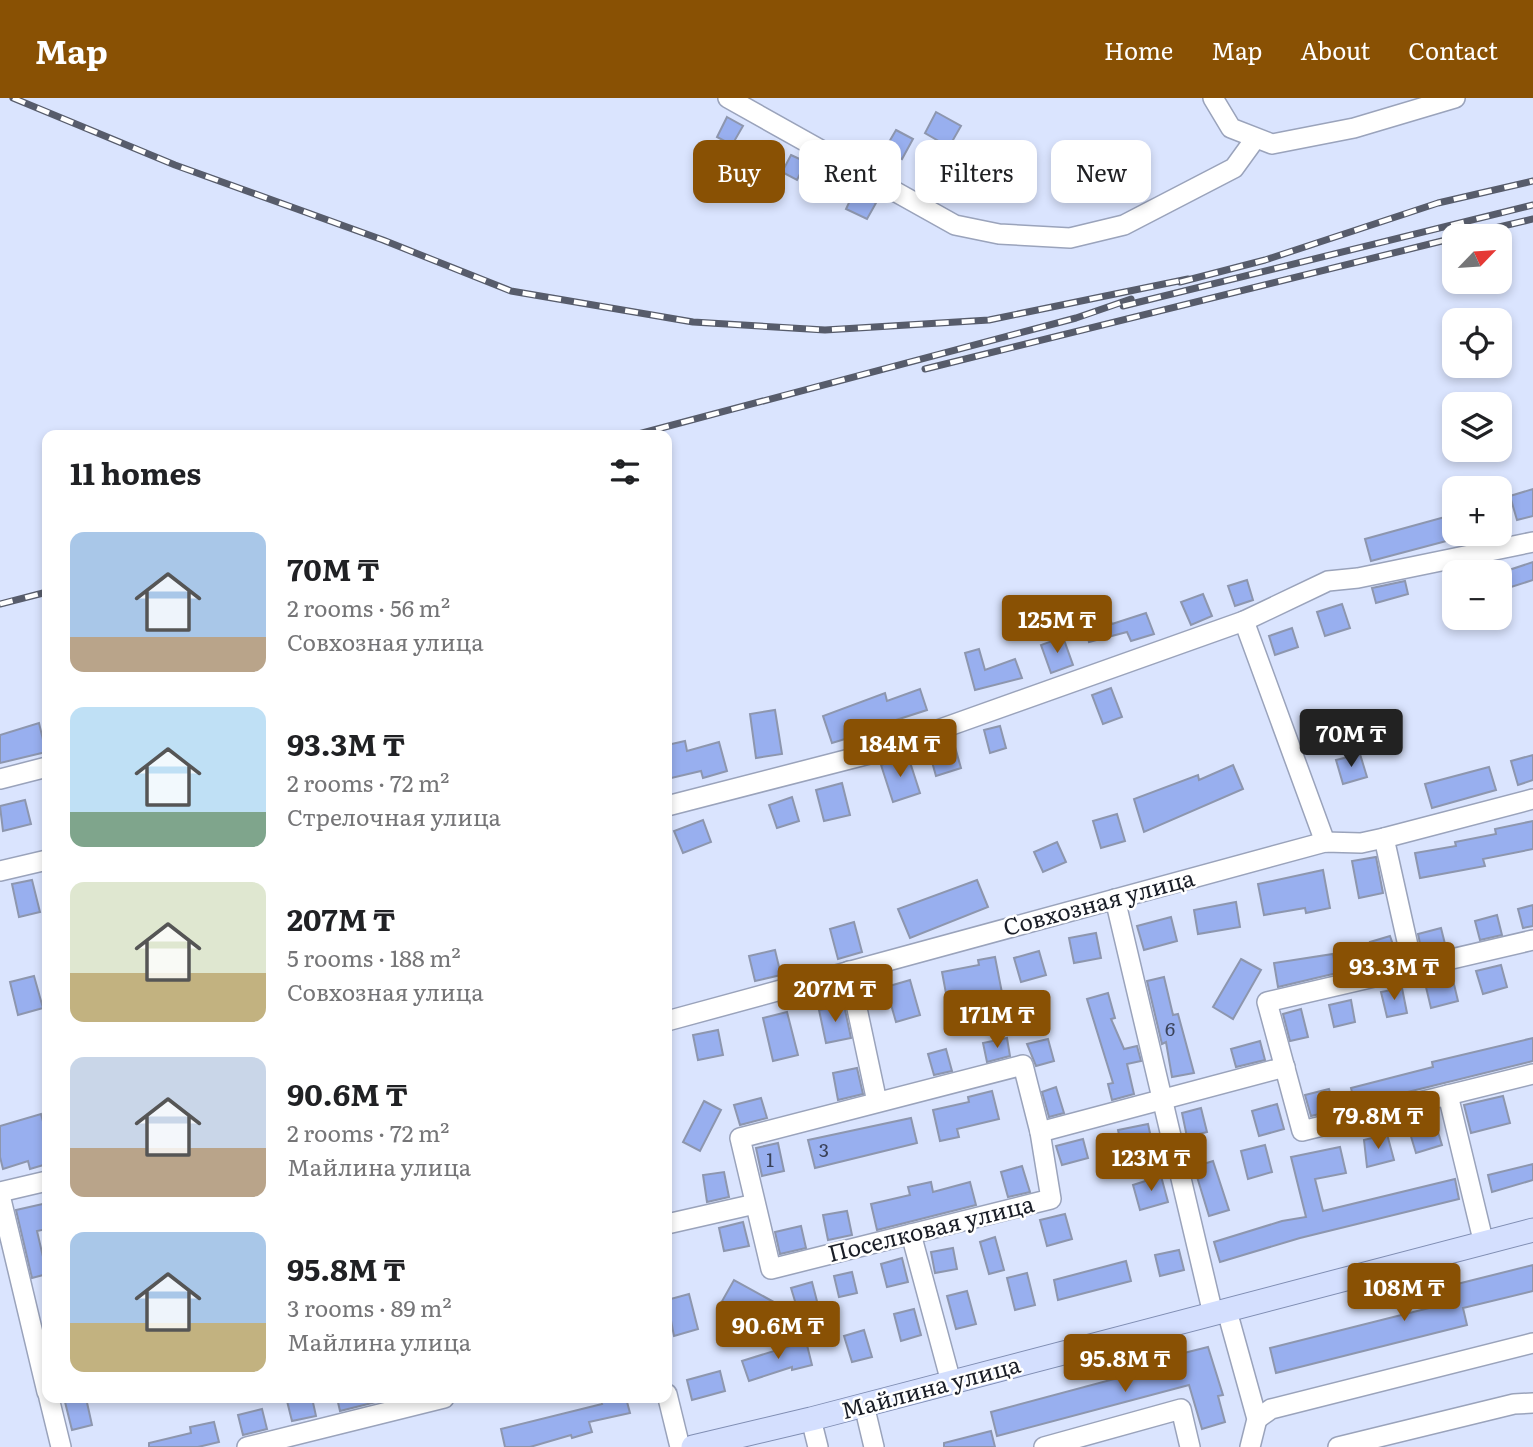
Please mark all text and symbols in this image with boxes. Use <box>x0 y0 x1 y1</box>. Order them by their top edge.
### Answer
text: Map <box>35 25 108 74</box>
text: Home <box>1104 32 1173 67</box>
text: Map <box>1211 32 1262 67</box>
text: About <box>1300 32 1370 67</box>
text: Contact <box>1408 32 1498 67</box>
chip: Buy <box>693 140 785 203</box>
chip: Rent <box>799 140 901 203</box>
chip: Filters <box>915 140 1037 203</box>
chip: New <box>1051 140 1151 203</box>
north arrow <box>1442 224 1512 294</box>
map controls <box>1442 224 1512 630</box>
button: locate <box>1442 308 1512 378</box>
button: layers <box>1442 392 1512 462</box>
text: 11 homes <box>70 450 201 494</box>
icon: filters <box>606 453 644 491</box>
button: + <box>1442 476 1512 546</box>
text: 70M ₸ <box>287 546 379 590</box>
icon: home <box>126 560 210 644</box>
button: − <box>1442 560 1512 630</box>
text: 2 rooms · 56 m² <box>287 590 450 624</box>
pin: 125M ₸ <box>1000 596 1114 655</box>
text: 125M ₸ <box>1018 601 1096 635</box>
text: Совхозная улица <box>287 624 484 658</box>
pin: 70M ₸ <box>1302 710 1400 769</box>
text: 70M ₸ <box>1316 715 1386 749</box>
pin: 184M ₸ <box>843 720 957 779</box>
text: 93.3M ₸ <box>287 721 405 765</box>
text: 184M ₸ <box>860 725 940 759</box>
icon: home <box>126 735 210 819</box>
text: 2 rooms · 72 m² <box>287 765 449 799</box>
text: Стрелочная улица <box>287 799 501 833</box>
street label: Совхозная улица <box>999 859 1198 943</box>
text: 207M ₸ <box>287 896 395 940</box>
icon: home <box>126 910 210 994</box>
text: 5 rooms · 188 m² <box>287 940 461 974</box>
pin: 93.3M ₸ <box>1329 942 1459 1002</box>
text: 93.3M ₸ <box>1349 948 1439 982</box>
pin: 207M ₸ <box>778 964 892 1024</box>
text: 207M ₸ <box>794 970 876 1004</box>
text: Совхозная улица <box>287 974 484 1008</box>
pin: 171M ₸ <box>940 990 1054 1050</box>
text: 171M ₸ <box>960 996 1034 1030</box>
house number: 6 <box>1165 1014 1175 1042</box>
text: 90.6M ₸ <box>287 1071 407 1115</box>
icon: home <box>126 1085 210 1169</box>
pin: 79.8M ₸ <box>1313 1091 1443 1151</box>
text: 79.8M ₸ <box>1333 1097 1423 1131</box>
text: 2 rooms · 72 m² <box>287 1115 449 1149</box>
pin: 123M ₸ <box>1094 1134 1208 1193</box>
house number: 3 <box>819 1135 829 1163</box>
text: 123M ₸ <box>1112 1139 1190 1173</box>
house number: 1 <box>766 1145 774 1173</box>
text: Майлина улица <box>287 1149 471 1183</box>
street label: Поселковая улица <box>824 1185 1038 1269</box>
text: 95.8M ₸ <box>287 1246 405 1290</box>
icon: home <box>126 1260 210 1344</box>
pin: 108M ₸ <box>1347 1264 1461 1323</box>
text: 108M ₸ <box>1363 1269 1445 1303</box>
text: 3 rooms · 89 m² <box>287 1290 452 1324</box>
pin: 90.6M ₸ <box>713 1302 843 1361</box>
text: 90.6M ₸ <box>732 1307 824 1341</box>
text: Майлина улица <box>287 1324 471 1358</box>
pin: 95.8M ₸ <box>1060 1334 1190 1394</box>
text: 95.8M ₸ <box>1080 1340 1170 1374</box>
street label: Майлина улица <box>837 1346 1024 1426</box>

